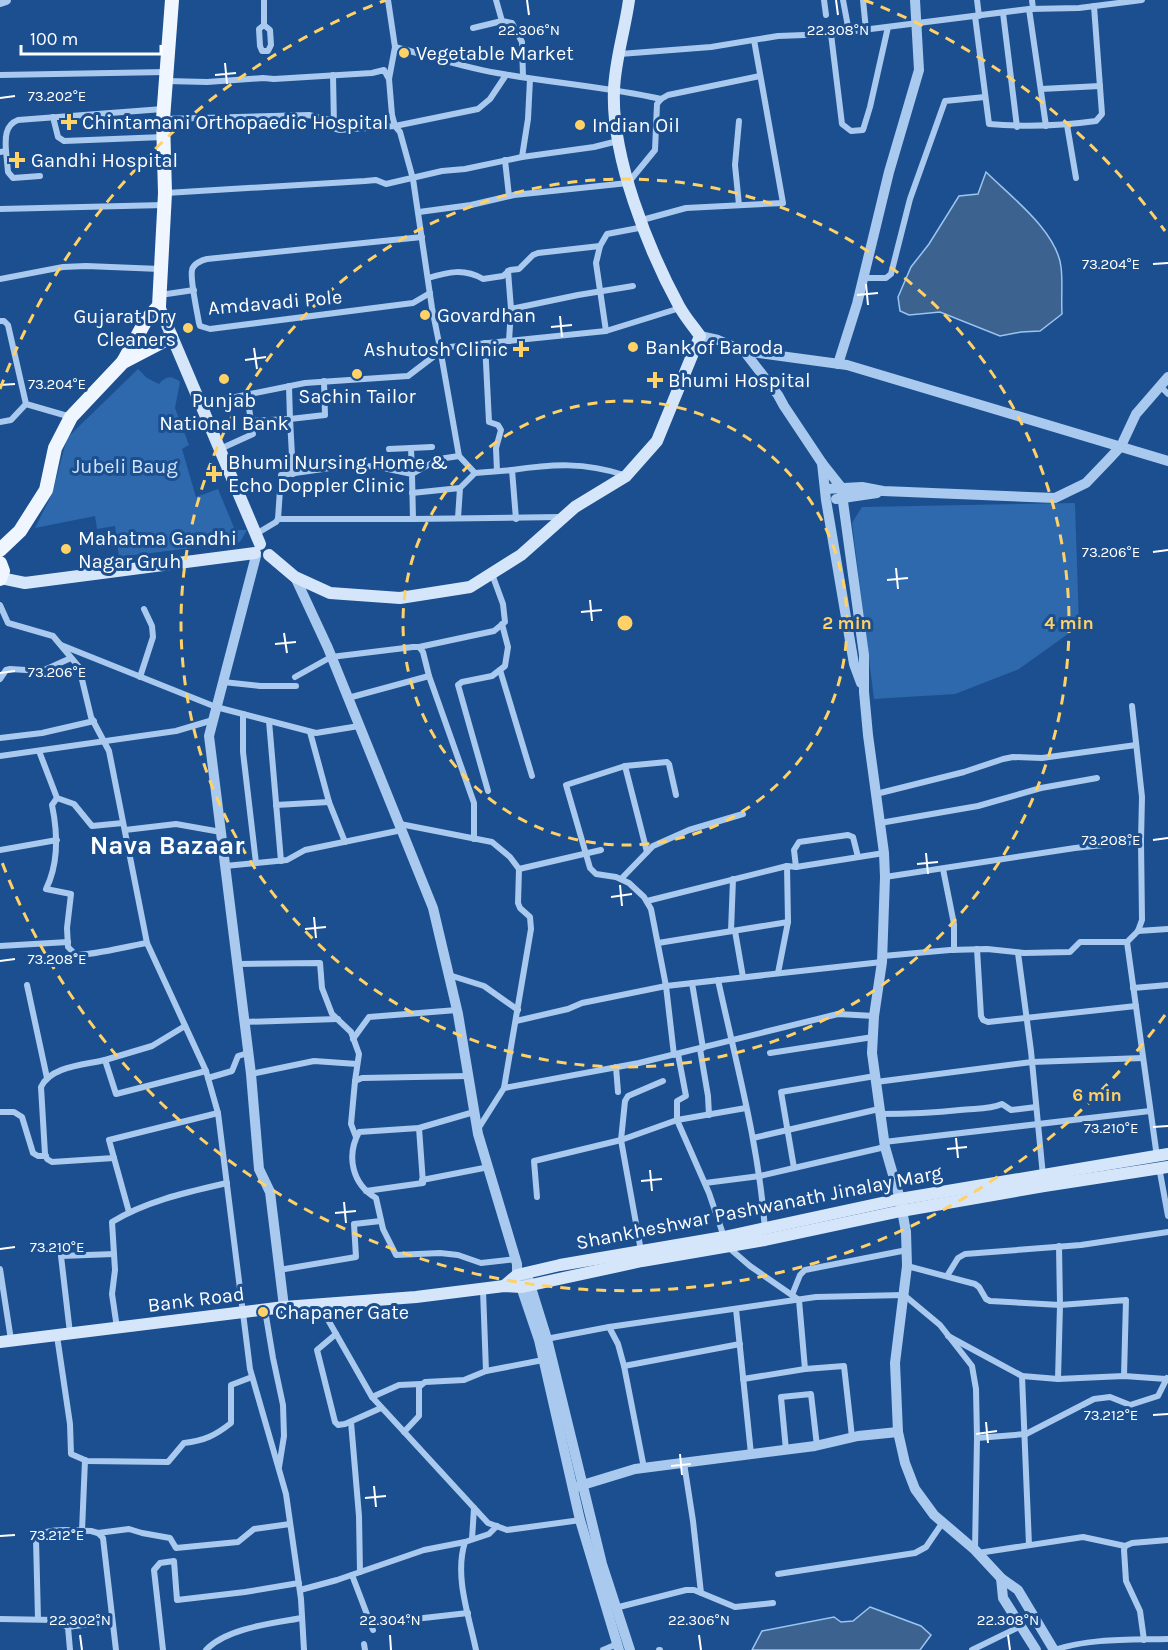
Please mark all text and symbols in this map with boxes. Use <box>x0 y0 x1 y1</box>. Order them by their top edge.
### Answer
scale bar <box>21 18 160 56</box>
text: 22.306°N <box>498 21 560 39</box>
text: 22.308°N <box>807 21 869 39</box>
text: 100 m <box>30 28 78 50</box>
place label: Vegetable Market <box>416 42 574 65</box>
marker: Vegetable Market <box>397 46 411 60</box>
text: 73.202°E <box>28 87 86 105</box>
place label: Chintamani Orthopaedic Hospital <box>82 111 389 134</box>
marker: Chintamani Orthopaedic Hospital <box>60 113 78 131</box>
place label: Indian Oil <box>592 114 680 137</box>
marker: Indian Oil <box>573 118 587 132</box>
place label: Gandhi Hospital <box>31 149 178 172</box>
marker: Gandhi Hospital <box>8 151 26 169</box>
text: 73.204°E <box>1082 255 1140 273</box>
street label: Amdavadi Pole <box>207 285 343 320</box>
place label: Govardhan <box>437 304 536 327</box>
place label: Gujarat Dry Cleaners <box>73 305 176 351</box>
marker: Govardhan <box>418 308 432 322</box>
marker: Gujarat Dry Cleaners <box>181 321 195 335</box>
place label: Bank of Baroda <box>645 336 784 359</box>
place label: Ashutosh Clinic <box>364 338 508 361</box>
marker: Ashutosh Clinic <box>512 340 530 358</box>
marker: Bank of Baroda <box>626 340 640 354</box>
marker: Sachin Tailor <box>350 367 364 381</box>
place label: Bhumi Hospital <box>668 369 811 392</box>
marker: Bhumi Hospital <box>646 371 664 389</box>
marker: Punjab National Bank <box>217 372 231 386</box>
text: 73.204°E <box>28 375 86 393</box>
place label: Sachin Tailor <box>298 385 416 408</box>
place label: Punjab National Bank <box>159 389 289 435</box>
place label: Bhumi Nursing Home & Echo Doppler Clinic <box>228 451 448 497</box>
park label: Jubeli Baug <box>72 455 178 478</box>
marker: Bhumi Nursing Home & Echo Doppler Clinic <box>205 465 223 483</box>
place label: Mahatma Gandhi Nagar Gruh <box>78 527 237 573</box>
marker: Mahatma Gandhi Nagar Gruh <box>59 542 73 556</box>
text: 73.206°E <box>1082 543 1140 561</box>
text: 2 min <box>822 612 872 634</box>
text: 4 min <box>1044 612 1094 634</box>
centre of rings <box>615 613 635 633</box>
text: 73.206°E <box>28 663 86 681</box>
district label: Nava Bazaar <box>90 830 245 861</box>
text: 73.208°E <box>1082 831 1140 849</box>
text: 73.208°E <box>28 950 86 968</box>
text: 6 min <box>1072 1084 1122 1106</box>
text: 73.210°E <box>1084 1119 1138 1137</box>
street label: Shankheshwar Pashwanath Jinalay Marg <box>574 1161 944 1254</box>
text: 73.210°E <box>30 1238 84 1256</box>
street label: Bank Road <box>146 1282 246 1317</box>
place label: Chapaner Gate <box>275 1301 409 1324</box>
marker: Chapaner Gate <box>256 1305 270 1319</box>
text: 73.212°E <box>1084 1406 1138 1424</box>
text: 73.212°E <box>30 1526 84 1544</box>
text: 22.302°N <box>49 1611 111 1629</box>
text: 22.304°N <box>359 1611 421 1629</box>
text: 22.306°N <box>668 1611 730 1629</box>
text: 22.308°N <box>977 1611 1039 1629</box>

